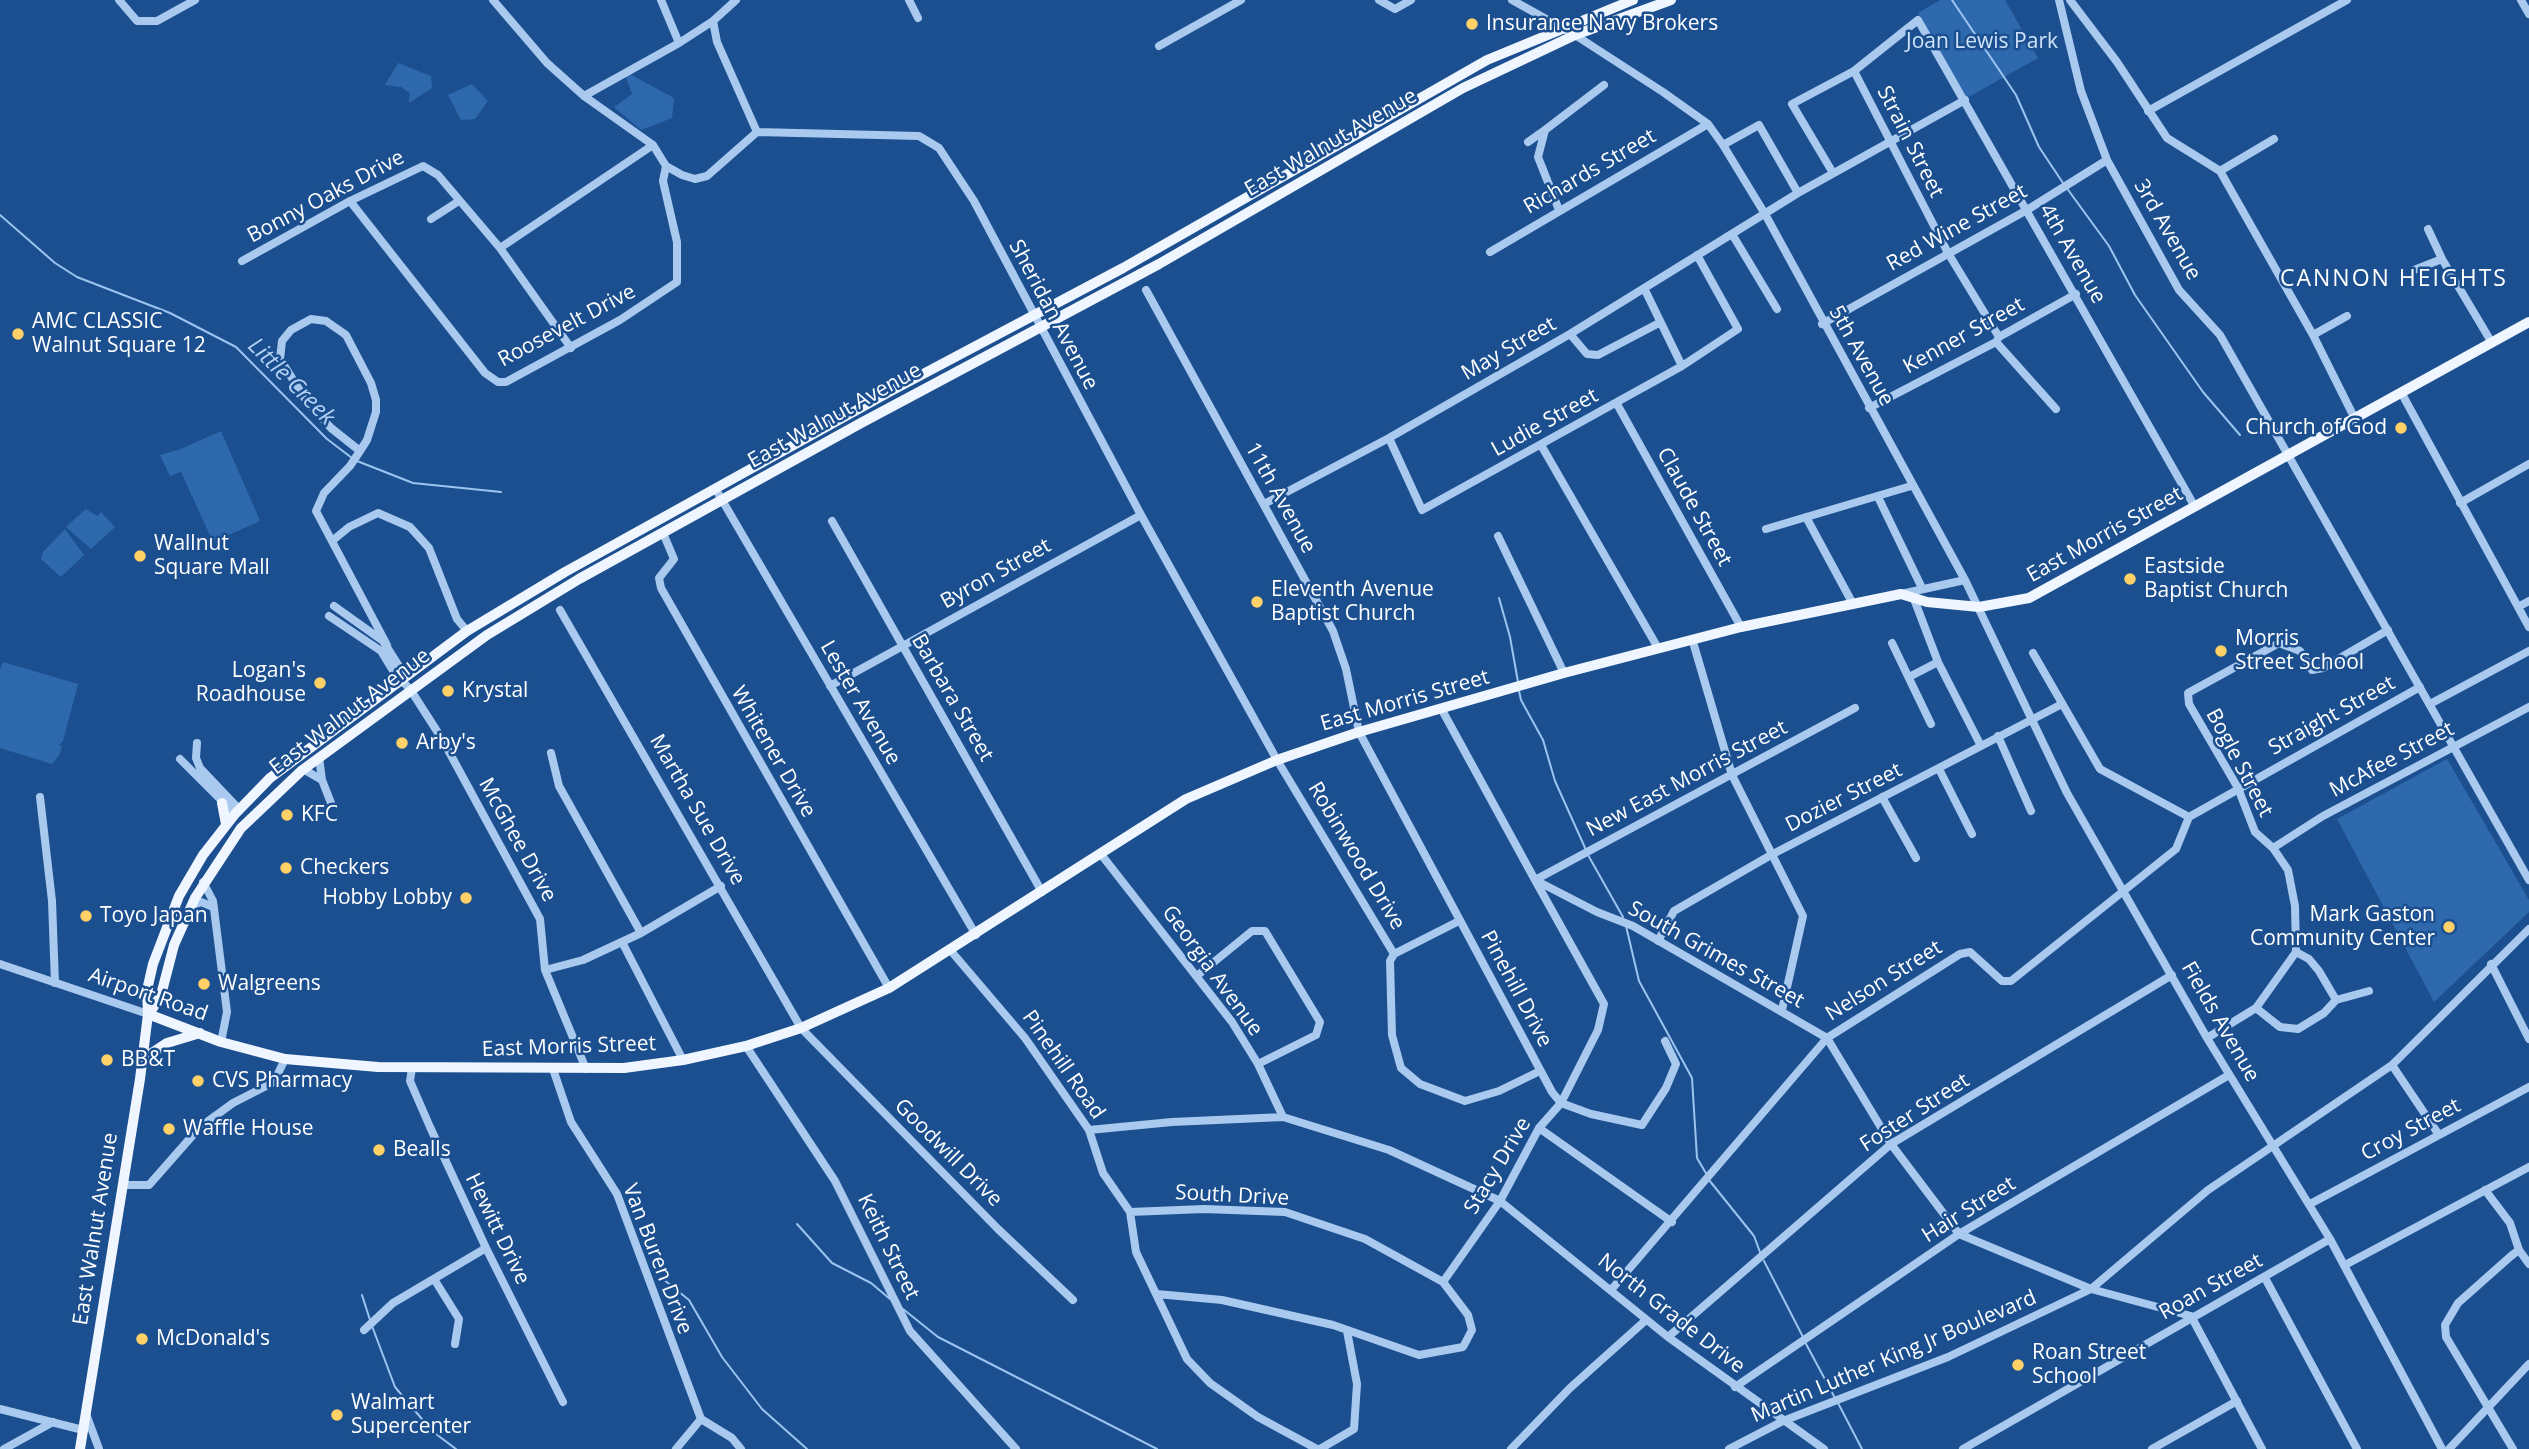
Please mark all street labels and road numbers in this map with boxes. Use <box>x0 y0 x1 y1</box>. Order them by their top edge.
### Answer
street label: Strain Street <box>1871 82 1949 202</box>
street label: East Walnut Avenue <box>1240 83 1422 203</box>
street label: Richards Street <box>1519 124 1661 220</box>
street label: Bonny Oaks Drive <box>243 145 409 249</box>
street label: 3rd Avenue <box>2128 175 2206 285</box>
street label: Red Wine Street <box>1882 179 2032 277</box>
street label: 4th Avenue <box>2033 200 2111 308</box>
street label: Sheridan Avenue <box>1003 236 1103 394</box>
street label: Roosevelt Drive <box>494 279 640 373</box>
street label: Kenner Street <box>1899 292 2029 380</box>
street label: 5th Avenue <box>1823 301 1899 411</box>
street label: May Street <box>1457 312 1561 386</box>
street label: East Walnut Avenue <box>744 358 926 474</box>
street label: Ludie Street <box>1487 383 1603 463</box>
street label: 11th Avenue <box>1239 438 1321 558</box>
street label: Claude Street <box>1651 443 1737 571</box>
street label: East Morris Street <box>2023 482 2187 588</box>
street label: Byron Street <box>936 533 1056 615</box>
street label: Barbara Street <box>905 630 999 766</box>
street label: Lester Avenue <box>814 636 906 770</box>
street label: East Walnut Avenue <box>265 643 435 781</box>
street label: East Morris Street <box>1318 665 1492 737</box>
street label: Straight Street <box>2264 671 2400 761</box>
street label: Whitener Drive <box>725 682 821 822</box>
street label: Bogle Street <box>2200 705 2278 821</box>
street label: New East Morris Street <box>1582 715 1792 843</box>
street label: McAfee Street <box>2326 717 2458 803</box>
street label: Martha Sue Drive <box>644 730 750 890</box>
street label: Dozier Street <box>1781 758 1907 838</box>
street label: McGhee Drive <box>473 774 561 906</box>
street label: Robinwood Drive <box>1302 778 1410 934</box>
street label: South Grimes Street <box>1624 896 1808 1014</box>
street label: Georgia Avenue <box>1156 901 1268 1041</box>
street label: Pinehill Drive <box>1475 926 1557 1052</box>
street label: Nelson Street <box>1821 935 1947 1027</box>
street label: Fields Avenue <box>2175 957 2265 1087</box>
street label: Airport Road <box>85 963 211 1027</box>
street label: Pinehill Road <box>1016 1006 1110 1124</box>
street label: East Morris Street <box>481 1031 657 1063</box>
street label: Foster Street <box>1856 1068 1974 1158</box>
street label: Croy Street <box>2357 1093 2465 1167</box>
street label: Goodwill Drive <box>889 1094 1007 1212</box>
street label: Stacy Drive <box>1459 1113 1537 1219</box>
street label: East Walnut Avenue <box>68 1131 124 1327</box>
street label: Hewitt Drive <box>459 1169 535 1289</box>
street label: Hair Street <box>1918 1171 2020 1249</box>
street label: Van Buren Drive <box>617 1180 697 1338</box>
street label: South Drive <box>1174 1180 1290 1212</box>
street label: Keith Street <box>852 1190 924 1304</box>
street label: Roan Street <box>2155 1248 2267 1326</box>
street label: North Grade Drive <box>1592 1249 1750 1379</box>
street label: Martin Luther King Jr Boulevard <box>1747 1285 2041 1429</box>

